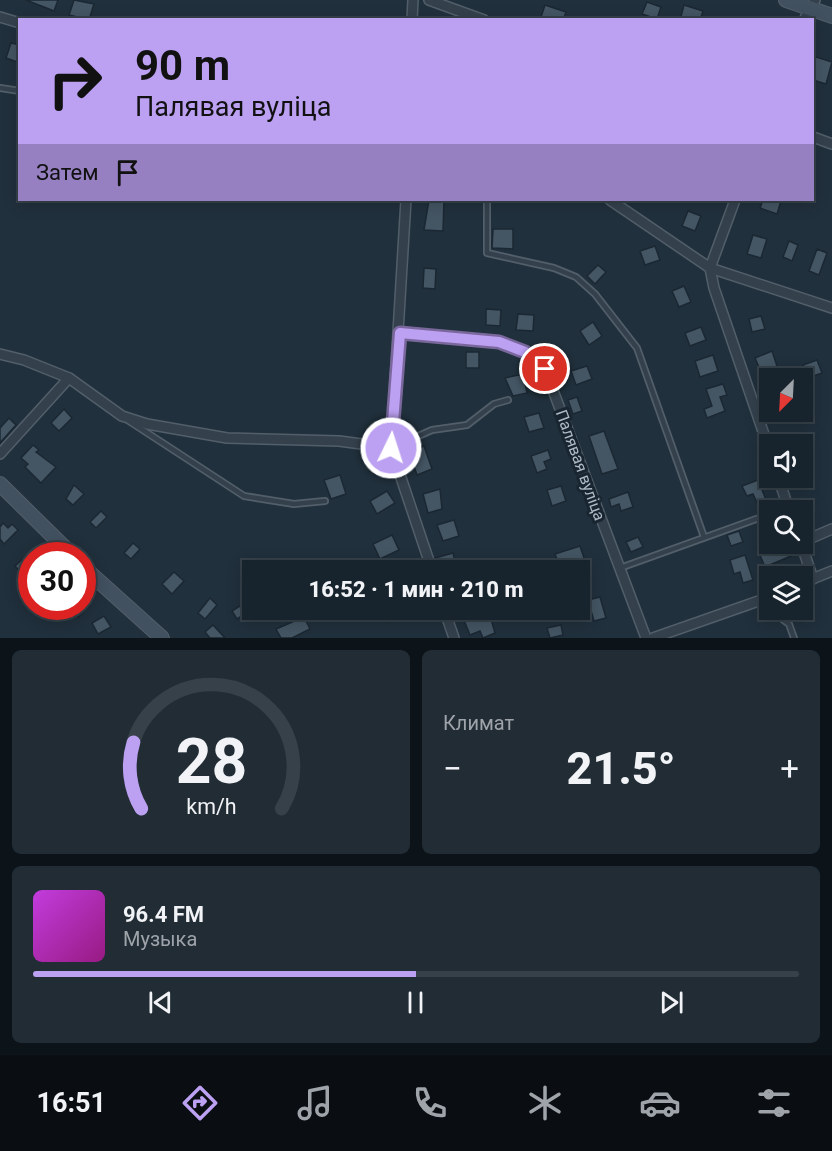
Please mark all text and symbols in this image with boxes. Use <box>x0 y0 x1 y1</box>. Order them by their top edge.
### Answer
text: 90 m <box>135 41 230 90</box>
icon: right <box>36 42 114 120</box>
text: Палявая вуліца <box>135 91 331 123</box>
icon: arrive <box>111 156 144 189</box>
text: Затем <box>36 160 99 185</box>
pin <box>519 343 570 394</box>
icon: arrive <box>528 352 561 385</box>
north arrow <box>759 368 813 422</box>
map controls <box>759 368 813 620</box>
street label: Палявая вуліца <box>552 407 609 523</box>
position arrow <box>359 416 423 480</box>
button: sound <box>759 434 813 488</box>
button: search <box>759 500 813 554</box>
speed limit sign: 30 <box>18 542 96 620</box>
button: layers <box>759 566 813 620</box>
text: 16:52 · 1 мин · 210 m <box>308 577 524 602</box>
text: Климат <box>443 711 514 735</box>
text: 28 <box>175 725 247 798</box>
text: 21.5° <box>567 742 676 795</box>
text: − <box>443 749 462 788</box>
text: + <box>780 749 799 788</box>
text: km/h <box>186 794 236 819</box>
text: 96.4 FM <box>123 902 204 927</box>
text: Музыка <box>123 927 197 951</box>
icon: previous <box>144 986 177 1019</box>
icon: pause <box>399 986 432 1019</box>
icon: next <box>655 986 688 1019</box>
icon: directions <box>179 1082 221 1124</box>
icon: music <box>294 1082 336 1124</box>
icon: phone <box>409 1082 451 1124</box>
icon: climate <box>524 1082 566 1124</box>
icon: car <box>639 1082 681 1124</box>
icon: filters <box>753 1082 795 1124</box>
text: 16:51 <box>36 1087 106 1119</box>

